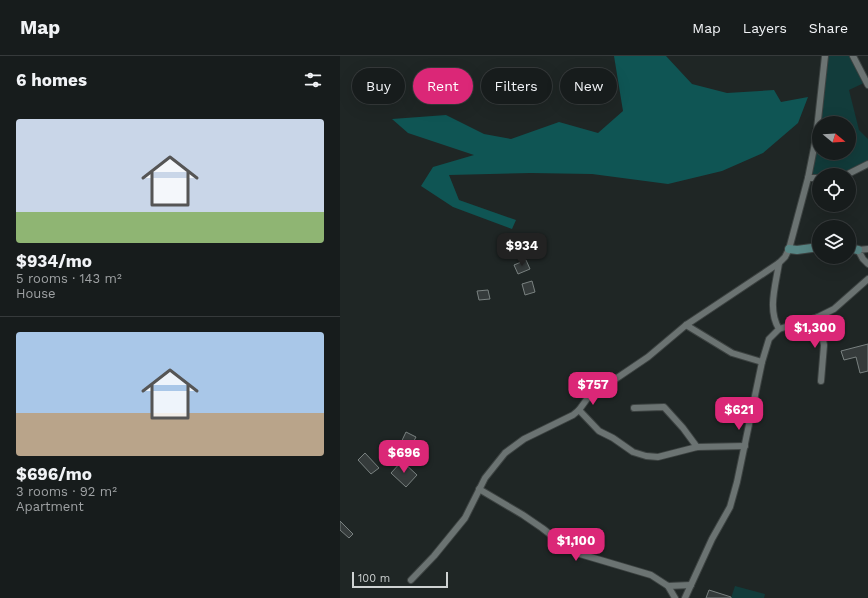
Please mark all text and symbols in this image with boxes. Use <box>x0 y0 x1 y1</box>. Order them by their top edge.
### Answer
text: Map <box>20 16 60 39</box>
text: Map <box>692 20 721 36</box>
text: Layers <box>743 20 787 36</box>
text: Share <box>809 20 848 36</box>
chip: Buy <box>352 68 405 104</box>
chip: Rent <box>413 68 473 104</box>
chip: Filters <box>481 68 552 104</box>
chip: New <box>560 68 617 104</box>
icon: filters <box>302 69 324 91</box>
text: 6 homes <box>16 70 87 90</box>
north arrow <box>812 116 856 160</box>
map controls <box>812 116 856 264</box>
icon: home <box>134 145 206 217</box>
button: locate <box>812 168 856 212</box>
button: layers <box>812 220 856 264</box>
pin: $934 <box>498 233 546 267</box>
text: $934 <box>506 238 538 253</box>
text: $934/mo <box>16 251 92 271</box>
text: 5 rooms · 143 m² <box>16 271 122 286</box>
text: House <box>16 286 56 301</box>
pin: $1,300 <box>782 315 848 349</box>
text: $1,300 <box>794 320 836 335</box>
icon: home <box>134 358 206 430</box>
pin: $757 <box>569 372 617 406</box>
text: $757 <box>577 377 609 392</box>
pin: $621 <box>715 397 763 431</box>
text: $621 <box>724 402 754 417</box>
pin: $696 <box>380 440 428 474</box>
text: $696 <box>388 445 420 460</box>
text: $696/mo <box>16 464 92 484</box>
text: 3 rooms · 92 m² <box>16 484 117 499</box>
text: Apartment <box>16 499 84 514</box>
pin: $1,100 <box>543 528 609 562</box>
text: $1,100 <box>557 533 595 548</box>
scale bar <box>352 570 448 589</box>
text: 100 m <box>358 572 390 585</box>

